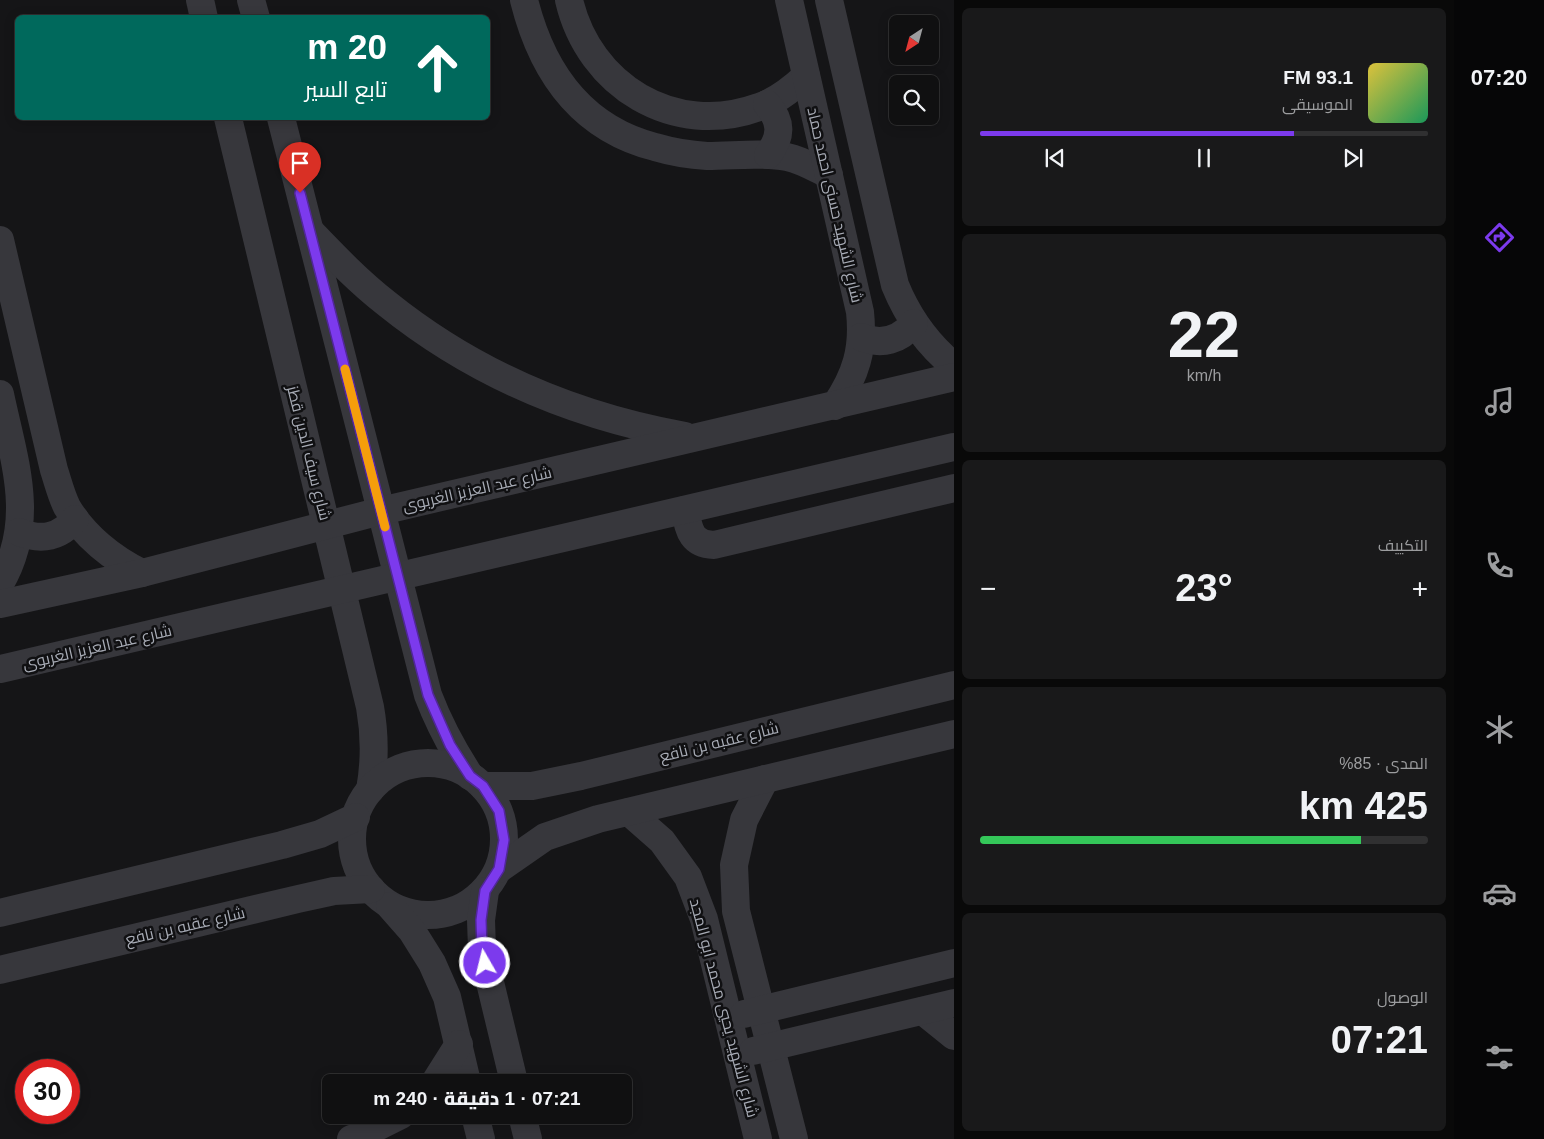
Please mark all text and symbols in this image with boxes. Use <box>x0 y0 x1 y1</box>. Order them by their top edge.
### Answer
north arrow <box>889 15 939 65</box>
map controls <box>889 15 939 125</box>
text: 20 m <box>307 27 387 66</box>
icon: ahead <box>405 35 470 100</box>
text: 07:20 <box>1471 65 1527 90</box>
text: 93.1 FM <box>1283 67 1353 88</box>
button: search <box>889 75 939 125</box>
text: تابع السير <box>305 77 387 102</box>
text: الموسيقى <box>1282 96 1353 113</box>
street label: شارع الشهيد حسنى احمد حماد <box>801 106 866 305</box>
pin <box>279 142 321 193</box>
icon: previous <box>1041 144 1069 172</box>
icon: pause <box>1190 144 1218 172</box>
icon: next <box>1339 144 1367 172</box>
icon: arrive <box>286 149 314 177</box>
icon: directions <box>1482 220 1517 255</box>
text: 22 <box>1168 298 1240 371</box>
text: km/h <box>1187 367 1221 384</box>
street label: شارع سيف الدين قطز <box>281 383 334 523</box>
icon: music <box>1482 384 1517 419</box>
street label: شارع عبد العزيز الغربوى <box>401 464 554 517</box>
text: التكييف <box>1378 537 1428 554</box>
icon: phone <box>1482 548 1517 583</box>
text: 23° <box>1175 567 1233 609</box>
text: − <box>980 573 996 604</box>
text: + <box>1412 573 1428 604</box>
street label: شارع عبد العزيز الغربوى <box>21 622 174 675</box>
icon: climate <box>1482 712 1517 747</box>
street label: شارع عقبه بن نافع <box>658 719 781 768</box>
text: المدى · 85% <box>1339 755 1428 772</box>
text: 425 km <box>1299 785 1428 827</box>
icon: car <box>1482 876 1517 911</box>
street label: شارع الشهيد يحيي محمد ابو المجد <box>684 897 761 1120</box>
street label: شارع عقبه بن نافع <box>124 904 247 951</box>
position arrow <box>458 936 510 988</box>
text: الوصول <box>1377 989 1428 1006</box>
text: 07:21 <box>1331 1019 1428 1061</box>
icon: filters <box>1482 1040 1517 1075</box>
speed limit sign: 30 <box>15 1059 80 1124</box>
text: 07:21 · 1 دقيقة · 240 m <box>373 1088 581 1109</box>

